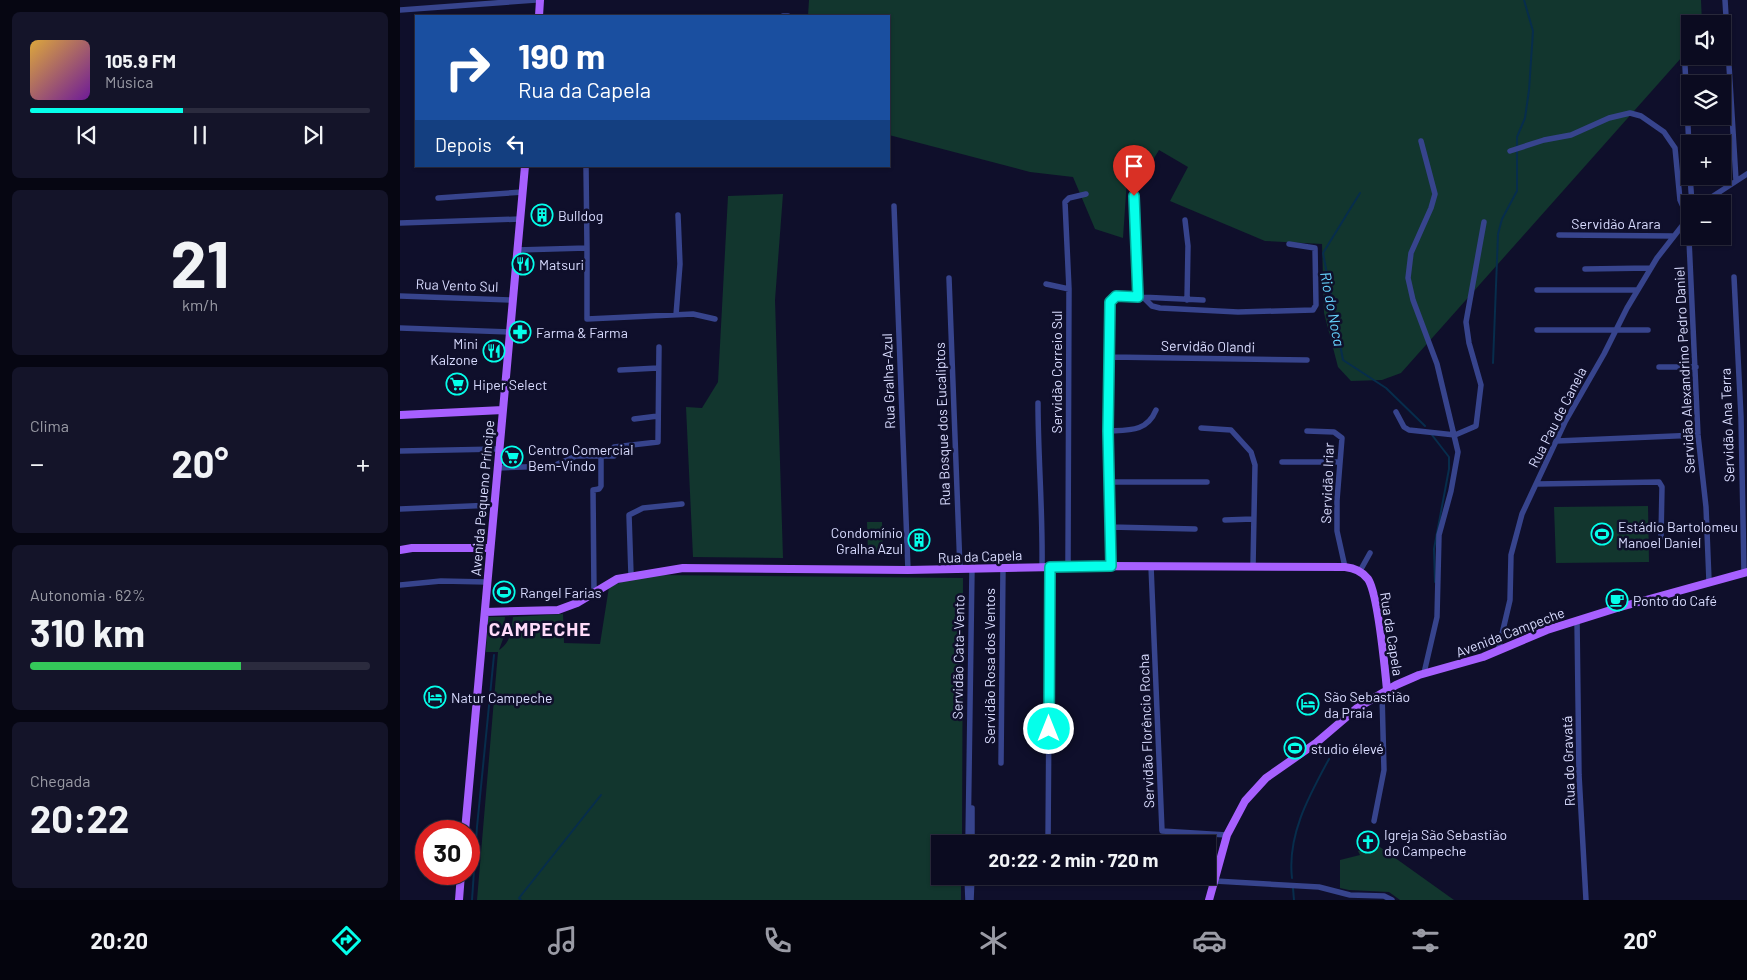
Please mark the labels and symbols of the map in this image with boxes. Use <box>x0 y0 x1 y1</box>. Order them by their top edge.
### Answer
pin <box>1113 145 1155 196</box>
building icon: Bulldog <box>530 203 554 227</box>
place label: Bulldog <box>558 207 603 224</box>
street label: Servidão Arara <box>1571 215 1661 232</box>
restaurant icon: Matsuri <box>511 252 535 276</box>
place label: Matsuri <box>539 256 584 273</box>
street label: Servidão Alexandrino Pedro Daniel <box>1670 266 1698 474</box>
water label: Rio do Noca <box>1317 270 1349 348</box>
street label: Rua Vento Sul <box>415 275 499 295</box>
street label: Servidão Correio Sul <box>1048 310 1065 434</box>
pharmacy icon: Farma & Farma <box>508 320 532 344</box>
place label: Farma & Farma <box>536 324 628 341</box>
street label: Rua Gralha-Azul <box>878 333 898 429</box>
place label: Mini Kalzone <box>430 335 478 368</box>
street label: Servidão Olandi <box>1161 337 1255 355</box>
restaurant icon: Mini Kalzone <box>482 339 506 363</box>
street label: Rua Bosque dos Eucaliptos <box>931 342 953 506</box>
street label: Rua Pau de Canela <box>1524 364 1590 470</box>
street label: Servidão Ana Terra <box>1717 368 1737 482</box>
supermarket icon: Hiper Select <box>445 372 469 396</box>
place label: Hiper Select <box>473 376 547 393</box>
street label: Avenida Pequeno Príncipe <box>467 419 497 577</box>
place label: Centro Comercial Bem-Vindo <box>528 441 633 474</box>
street label: Servidão Iriar <box>1317 442 1337 524</box>
supermarket icon: Centro Comercial Bem-Vindo <box>500 445 524 469</box>
place label: Estádio Bartolomeu Manoel Daniel <box>1618 518 1738 551</box>
sports icon: Estádio Bartolomeu Manoel Daniel <box>1590 522 1614 546</box>
place label: Condomínio Gralha Azul <box>831 524 903 557</box>
building icon: Condomínio Gralha Azul <box>907 528 931 552</box>
street label: Rua da Capela <box>937 546 1023 566</box>
sports icon: Rangel Farias <box>492 580 516 604</box>
place label: Rangel Farias <box>520 584 602 601</box>
street label: Servidão Rosa dos Ventos <box>981 588 998 744</box>
cafe icon: Ponto do Café <box>1605 588 1629 612</box>
street label: Rua da Capela <box>1377 591 1407 677</box>
place label: Ponto do Café <box>1633 592 1717 609</box>
street label: Servidão Cata-Vento <box>948 594 968 720</box>
street label: Avenida Campeche <box>1453 603 1567 661</box>
district label: CAMPECHE <box>489 617 591 640</box>
street label: Servidão Florêncio Rocha <box>1135 653 1157 809</box>
hotel icon: Natur Campeche <box>423 685 447 709</box>
place label: São Sebastião da Praia <box>1324 688 1410 721</box>
place label: Natur Campeche <box>451 689 552 706</box>
hotel icon: São Sebastião da Praia <box>1296 692 1320 716</box>
position arrow <box>1022 702 1074 754</box>
street label: Rua do Gravatá <box>1558 715 1578 807</box>
sports icon: studio élevé <box>1283 736 1307 760</box>
place label: studio élevé <box>1311 740 1384 757</box>
speed limit sign: 30 <box>415 820 480 885</box>
place label: Igreja São Sebastião do Campeche <box>1384 826 1507 859</box>
church icon: Igreja São Sebastião do Campeche <box>1356 830 1380 854</box>

